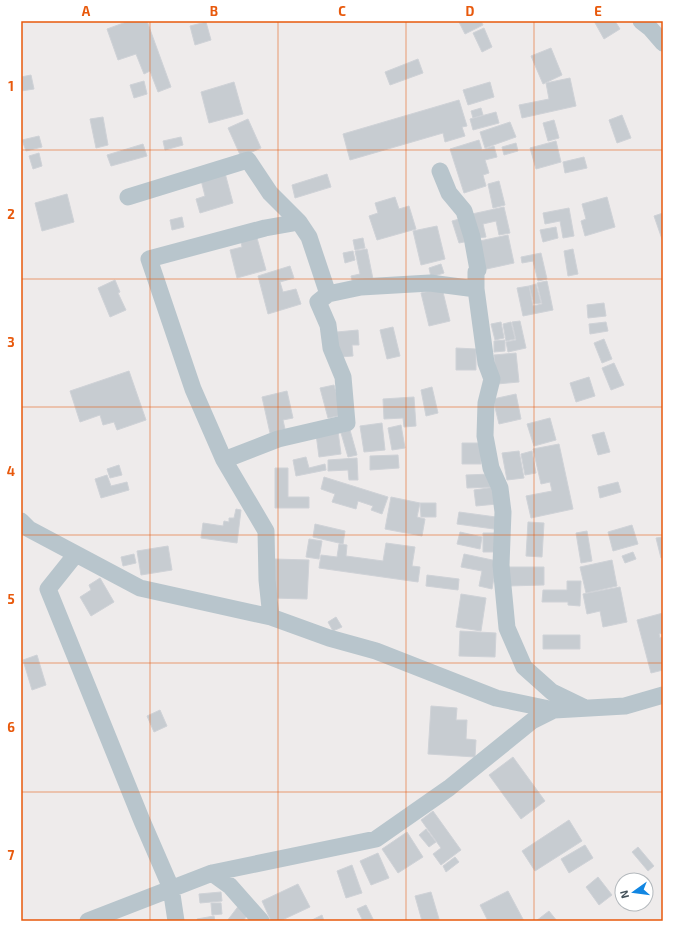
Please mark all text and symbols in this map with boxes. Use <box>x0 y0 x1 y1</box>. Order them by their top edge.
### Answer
text: A <box>82 3 91 19</box>
text: B <box>210 3 218 19</box>
text: C <box>338 3 346 19</box>
text: D <box>466 3 475 19</box>
text: E <box>594 3 602 19</box>
text: 1 <box>8 78 14 94</box>
text: 2 <box>7 206 15 222</box>
text: 3 <box>7 334 15 350</box>
text: 4 <box>7 463 15 479</box>
text: 5 <box>7 591 15 607</box>
text: 6 <box>7 719 15 735</box>
text: 7 <box>8 847 15 863</box>
north arrow <box>614 872 654 912</box>
text: N <box>617 889 631 900</box>

